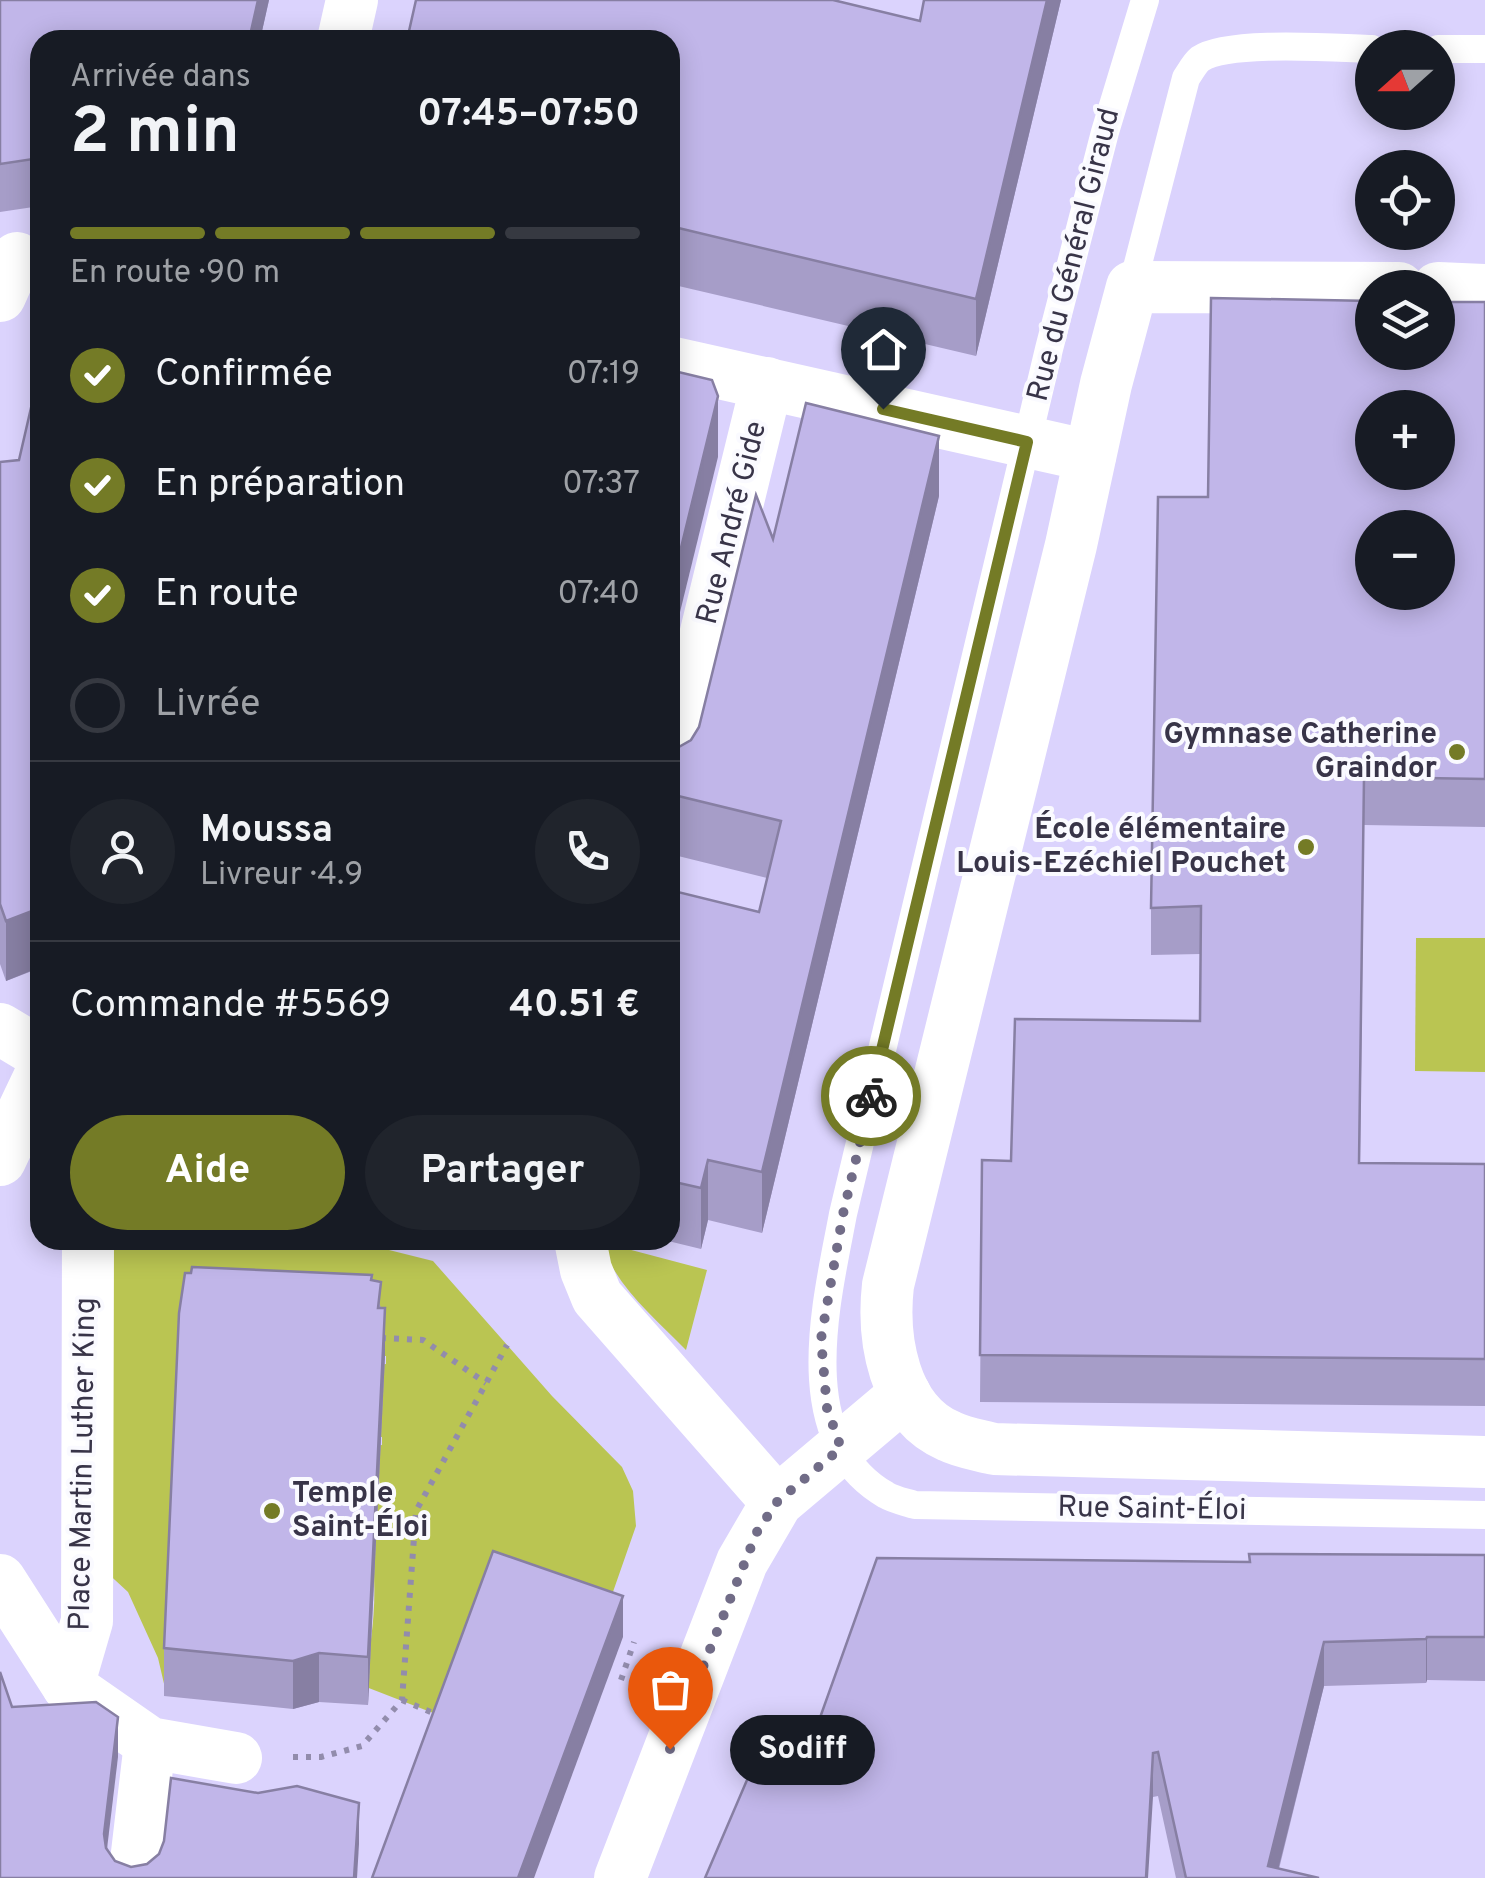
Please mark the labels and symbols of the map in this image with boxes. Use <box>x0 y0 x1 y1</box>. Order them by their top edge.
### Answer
north arrow <box>1355 30 1455 130</box>
street label: Rue du Général Giraud <box>1021 105 1129 405</box>
pin <box>841 307 926 410</box>
street label: Rue André Gide <box>690 418 776 628</box>
place label: Gymnase Catherine Graindor <box>1163 717 1438 788</box>
marker: Gymnase Catherine Graindor <box>1446 741 1468 763</box>
place label: École élémentaire Louis-Ezéchiel Pouchet <box>956 810 1286 883</box>
marker: École élémentaire Louis-Ezéchiel Pouchet <box>1295 836 1317 858</box>
courier <box>821 1046 921 1146</box>
street label: Place Martin Luther King <box>63 1297 105 1631</box>
place label: Temple Saint-Éloi <box>292 1476 429 1547</box>
street label: Rue Saint-Éloi <box>1057 1488 1247 1530</box>
marker: Temple Saint-Éloi <box>261 1500 283 1522</box>
pin <box>628 1647 713 1750</box>
callout: Sodiff <box>730 1714 875 1784</box>

